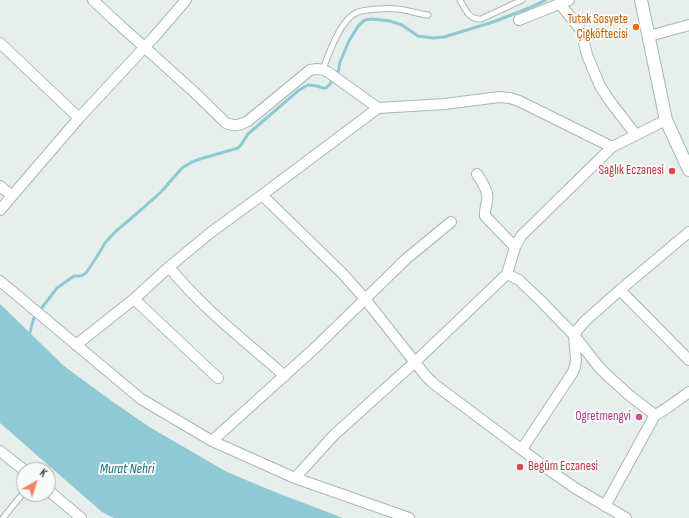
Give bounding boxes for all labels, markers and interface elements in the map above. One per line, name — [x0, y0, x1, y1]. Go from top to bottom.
place label: Tutak Sosyete Çiğköftecisi — [568, 12, 628, 43]
marker: Tutak Sosyete Çiğköftecisi — [631, 22, 641, 32]
place label: Sağlık Eczanesi — [598, 163, 664, 179]
marker: Sağlık Eczanesi — [667, 166, 677, 176]
place label: Ogretmengvi — [575, 409, 631, 425]
marker: Ogretmengvi — [634, 412, 644, 422]
place label: Begüm Eczanesi — [528, 459, 598, 475]
water label: Murat Nehri — [100, 461, 154, 477]
north arrow — [16, 462, 56, 502]
marker: Begüm Eczanesi — [515, 462, 525, 472]
text: K — [37, 466, 49, 480]

